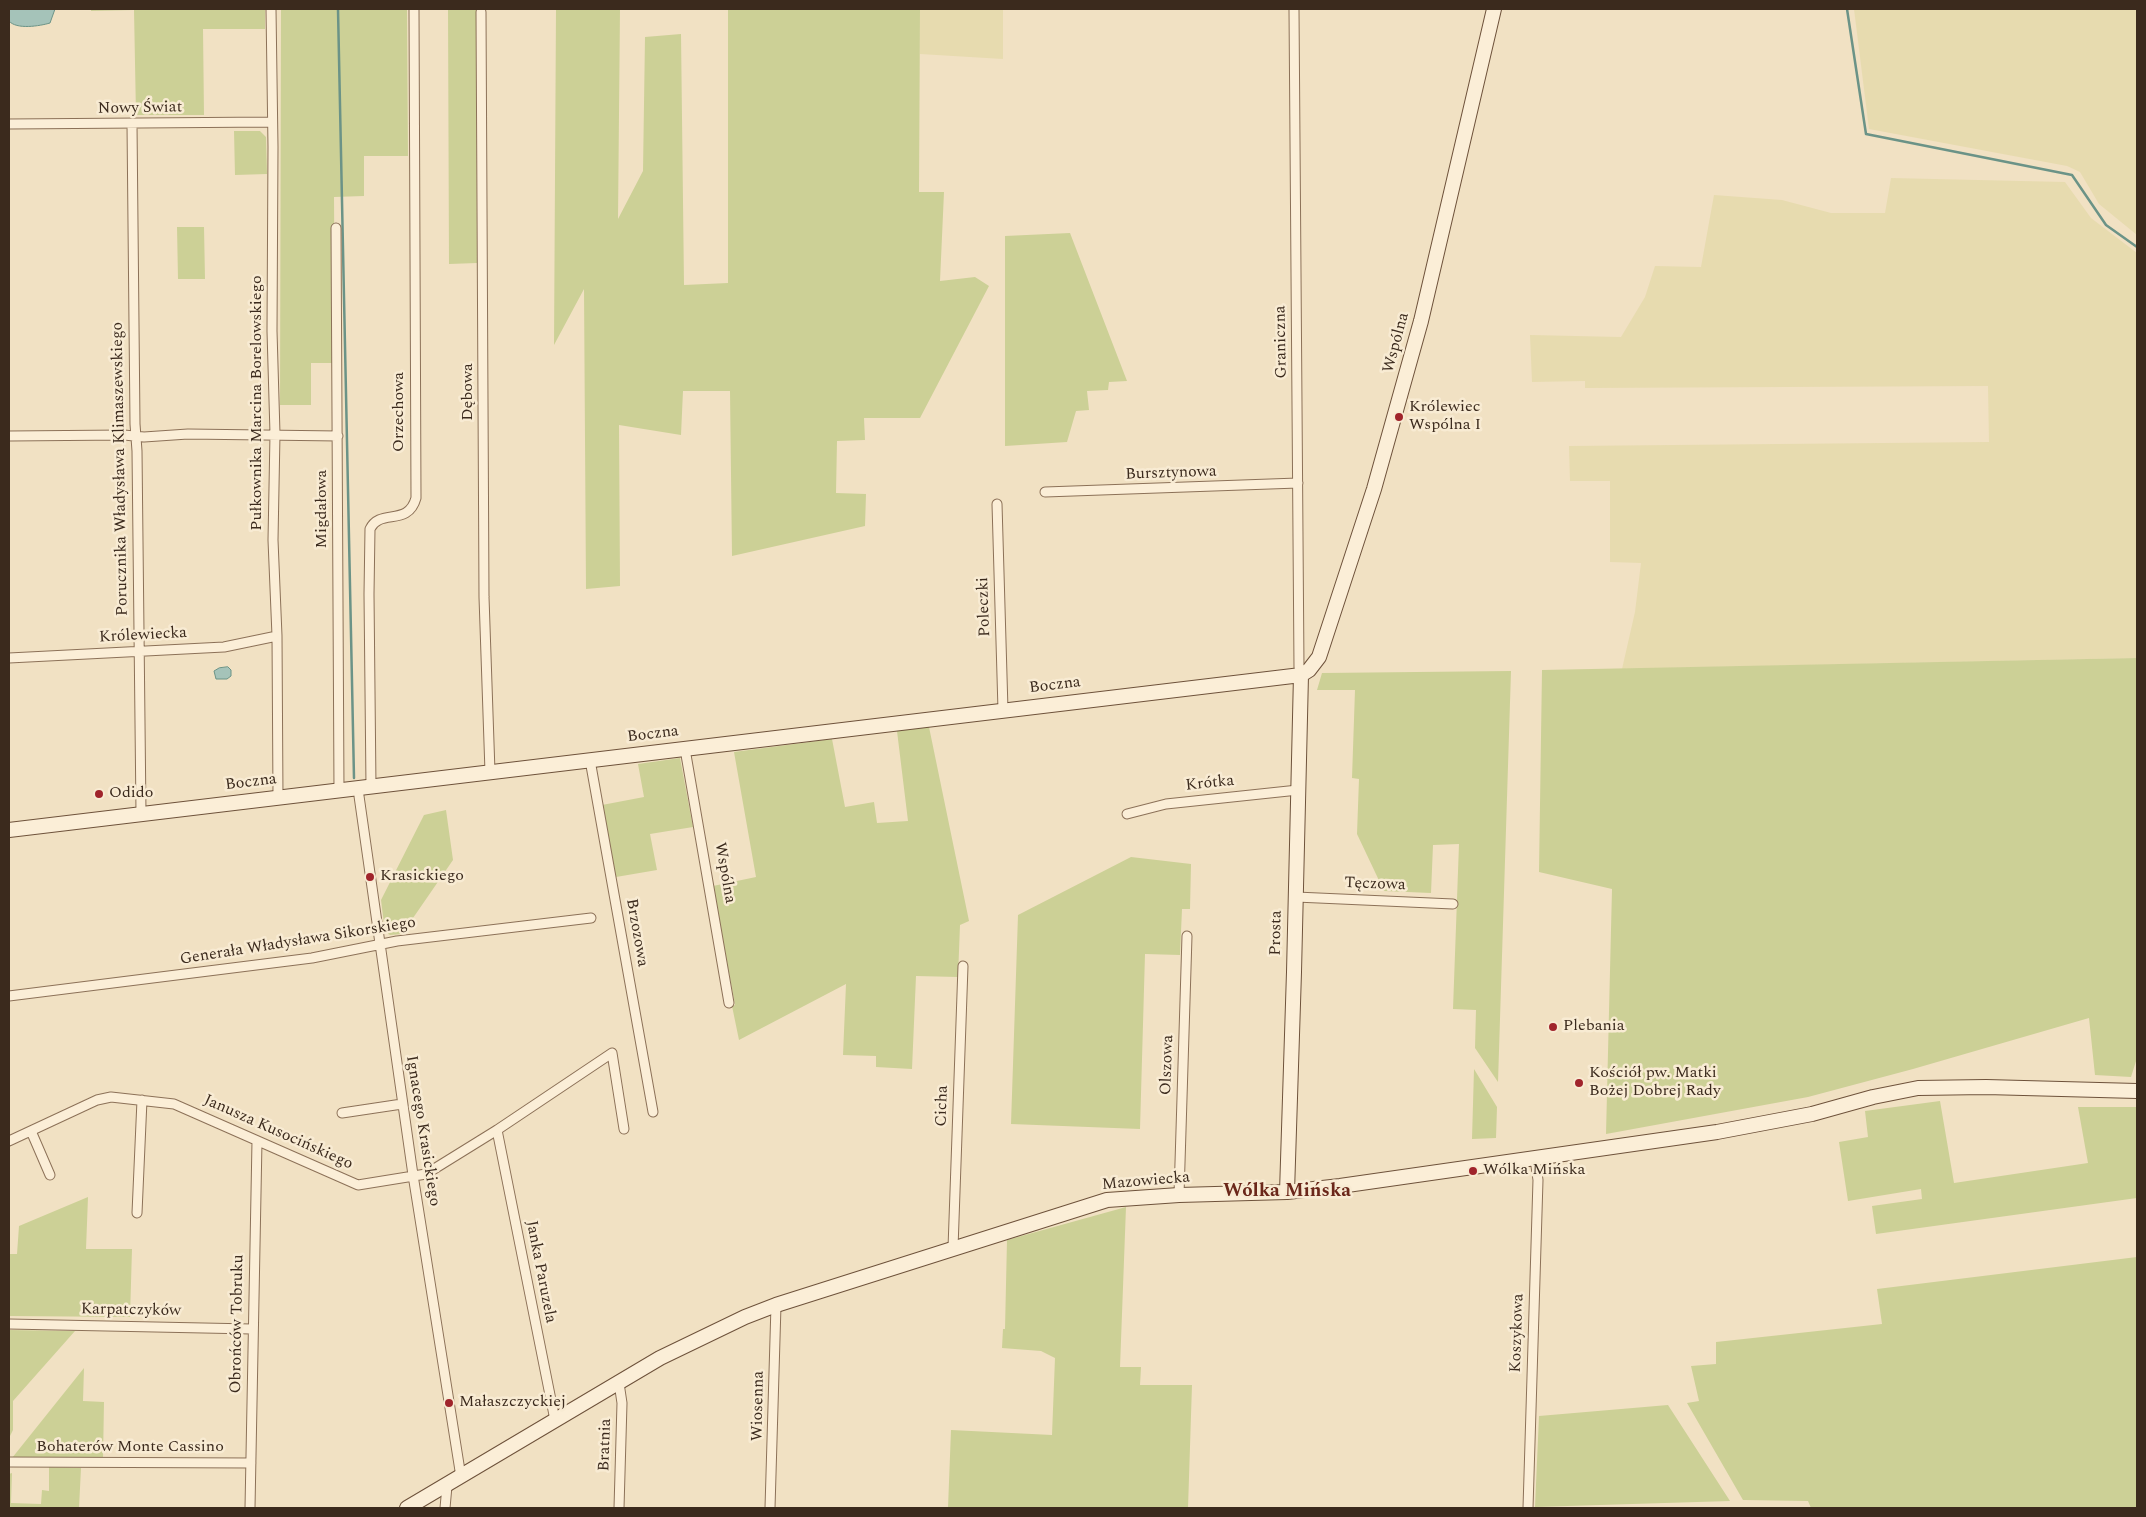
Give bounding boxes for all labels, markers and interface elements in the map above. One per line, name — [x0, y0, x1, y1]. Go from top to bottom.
street label: Nowy Świat — [98, 99, 182, 119]
street label: Pułkownika Marcina Borelowskiego — [248, 275, 268, 531]
street label: Graniczna — [1272, 305, 1292, 379]
street label: Wspólna — [1380, 311, 1414, 375]
street label: Porucznika Władysława Klimaszewskiego — [109, 322, 133, 616]
street label: Dębowa — [459, 363, 479, 421]
street label: Orzechowa — [390, 372, 410, 452]
place label: Królewiec Wspólna I — [1409, 398, 1481, 436]
marker: Królewiec Wspólna I — [1393, 411, 1405, 423]
street label: Bursztynowa — [1125, 463, 1217, 485]
street label: Migdałowa — [313, 470, 333, 548]
street label: Poleczki — [974, 577, 996, 637]
street label: Królewiecka — [99, 624, 187, 648]
street label: Boczna — [1028, 673, 1082, 699]
street label: Boczna — [626, 722, 680, 748]
street label: Boczna — [224, 770, 278, 796]
street label: Krótka — [1185, 772, 1235, 796]
place label: Odido — [109, 784, 153, 804]
marker: Odido — [93, 788, 105, 800]
street label: Wspólna — [709, 841, 739, 905]
place label: Krasickiego — [380, 867, 464, 887]
marker: Krasickiego — [364, 871, 376, 883]
street label: Tęczowa — [1344, 874, 1406, 896]
street label: Brzozowa — [621, 897, 651, 969]
street label: Prosta — [1267, 910, 1287, 956]
street label: Generała Władysława Sikorskiego — [179, 914, 417, 970]
place label: Plebania — [1563, 1017, 1625, 1037]
marker: Plebania — [1547, 1021, 1559, 1033]
street label: Olszowa — [1157, 1034, 1179, 1096]
street label: Ignacego Krasickiego — [401, 1054, 443, 1208]
place label: Kościół pw. Matki Bożej Dobrej Rady — [1589, 1064, 1721, 1102]
marker: Kościół pw. Matki Bożej Dobrej Rady — [1573, 1077, 1585, 1089]
street label: Cicha — [933, 1085, 953, 1127]
street label: Janusza Kusocińskiego — [200, 1091, 356, 1175]
place label: Wólka Mińska — [1483, 1161, 1585, 1181]
marker: Wólka Mińska — [1467, 1165, 1479, 1177]
street label: Mazowiecka — [1101, 1169, 1191, 1195]
district label: Wólka Mińska — [1223, 1181, 1351, 1203]
street label: Janka Paruzela — [521, 1219, 559, 1325]
street label: Obrońców Tobruku — [227, 1254, 249, 1394]
street label: Koszykowa — [1507, 1293, 1529, 1373]
street label: Karpatczyków — [81, 1301, 181, 1321]
street label: Wiosenna — [749, 1371, 769, 1441]
place label: Małaszczyckiej — [459, 1393, 566, 1413]
marker: Małaszczyckiej — [443, 1397, 455, 1409]
street label: Bratnia — [595, 1418, 617, 1472]
street label: Bohaterów Monte Cassino — [36, 1438, 224, 1458]

